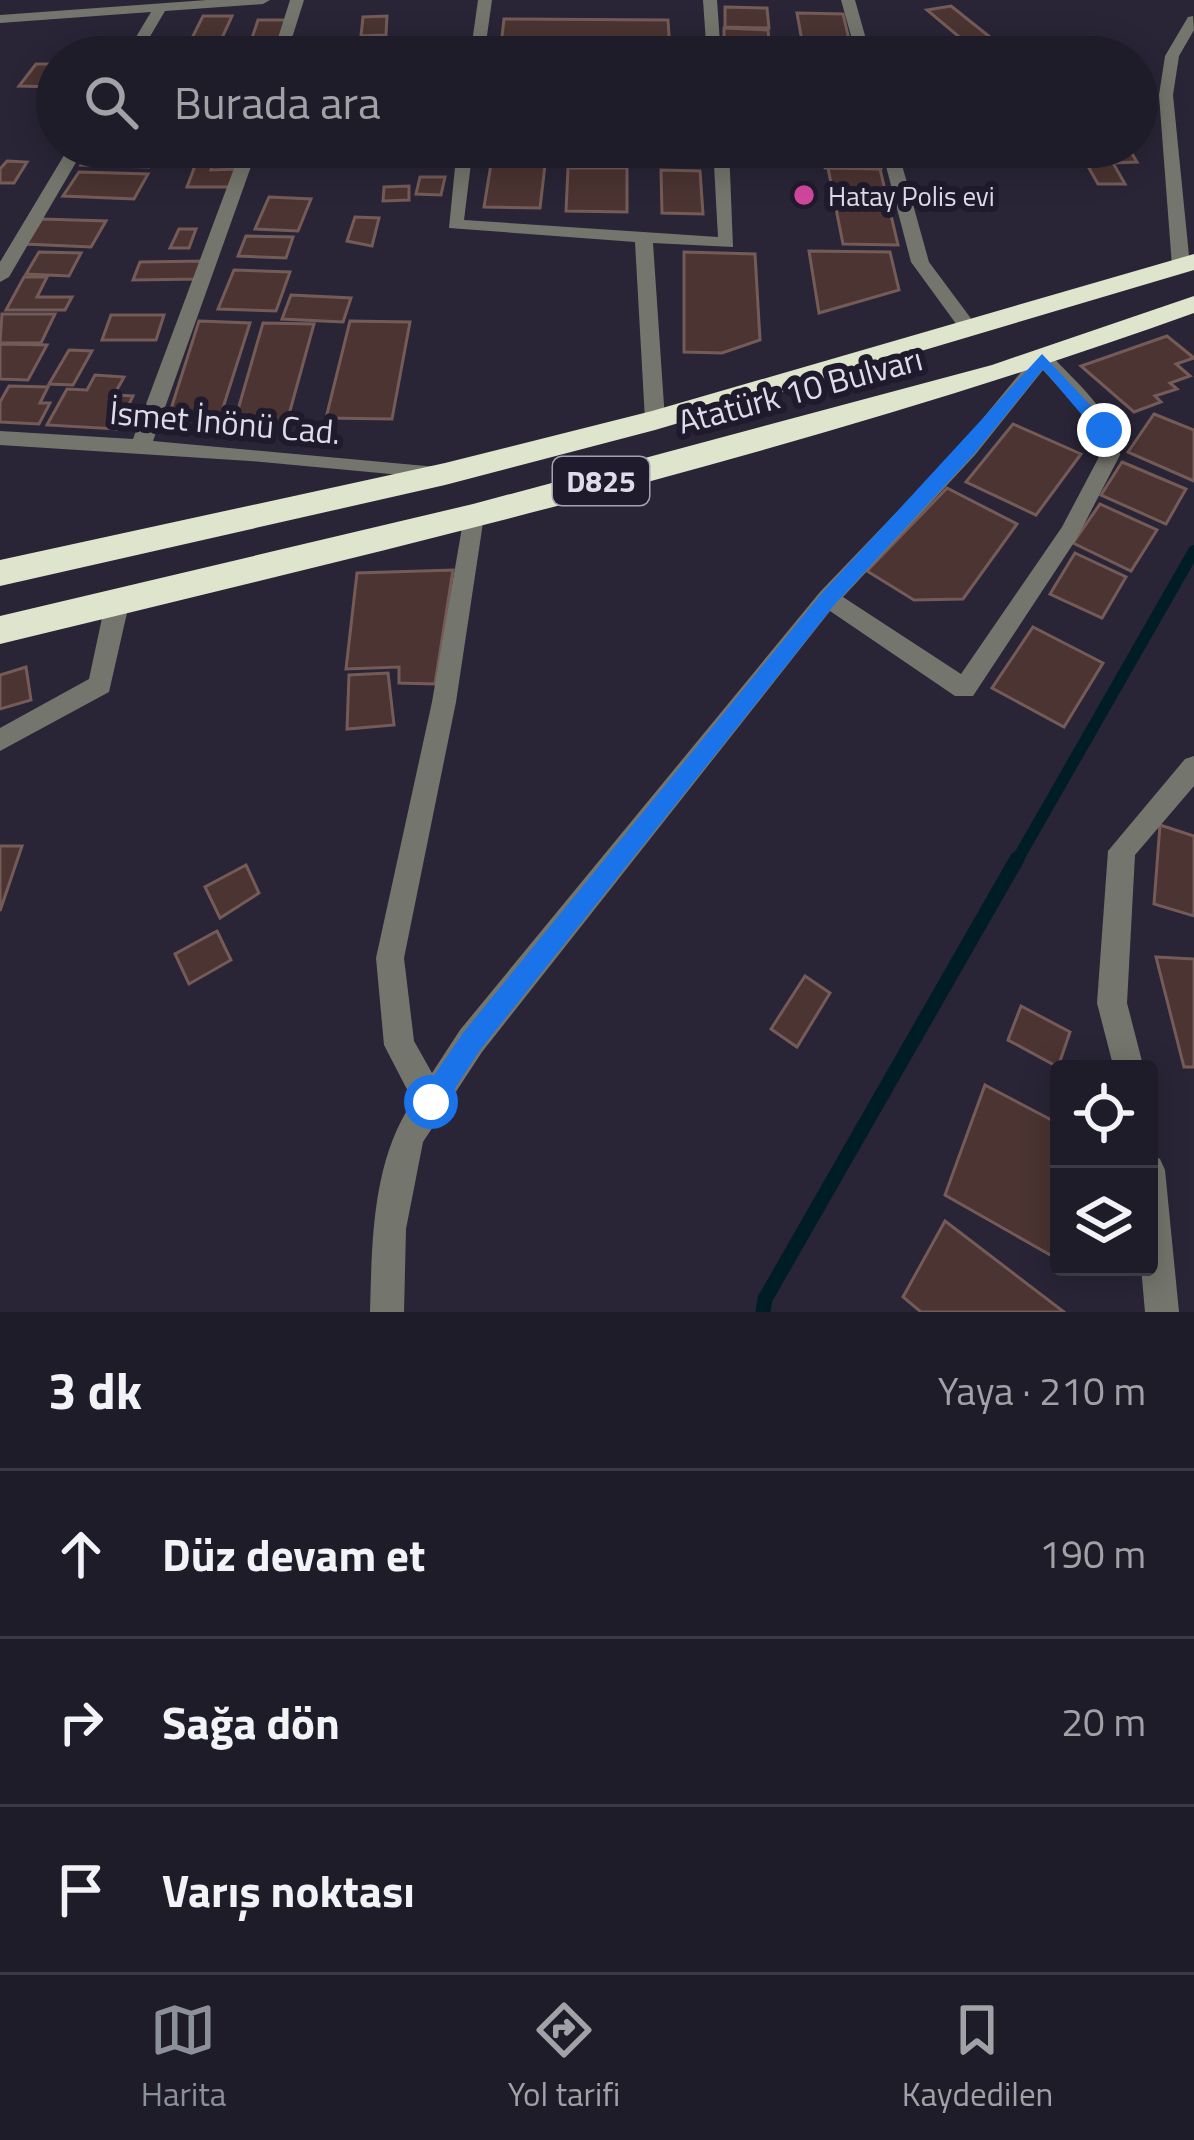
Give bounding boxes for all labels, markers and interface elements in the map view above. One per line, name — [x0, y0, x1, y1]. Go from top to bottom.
search box — [36, 36, 1158, 168]
text: Burada ara — [174, 68, 381, 136]
icon: search — [78, 69, 144, 135]
place label: Hatay Polis evi — [828, 175, 995, 216]
marker: Hatay Polis evi — [791, 182, 817, 208]
street label: Atatürk 10 Bulvarı — [672, 333, 928, 447]
street label: İsmet İnönü Cad. — [108, 387, 342, 457]
route end — [1077, 403, 1131, 457]
road number: D825 — [553, 457, 649, 505]
map controls — [1050, 1060, 1158, 1276]
button: locate — [1050, 1060, 1158, 1168]
route start — [404, 1075, 458, 1129]
button: layers — [1050, 1168, 1158, 1276]
text: 3 dk — [48, 1351, 142, 1429]
text: Yaya · 210 m — [938, 1361, 1146, 1420]
text: Düz devam et — [162, 1520, 425, 1588]
icon: ahead — [48, 1521, 114, 1587]
text: 190 m — [1039, 1524, 1146, 1583]
text: Sağa dön — [162, 1688, 340, 1756]
icon: right — [48, 1689, 114, 1755]
text: 20 m — [1061, 1692, 1146, 1751]
text: Varış noktası — [162, 1856, 415, 1924]
icon: arrive — [48, 1857, 114, 1923]
tab: Harita — [141, 1997, 226, 2119]
tab: Yol tarifi — [508, 1997, 620, 2119]
tab: Kaydedilen — [902, 1997, 1053, 2119]

